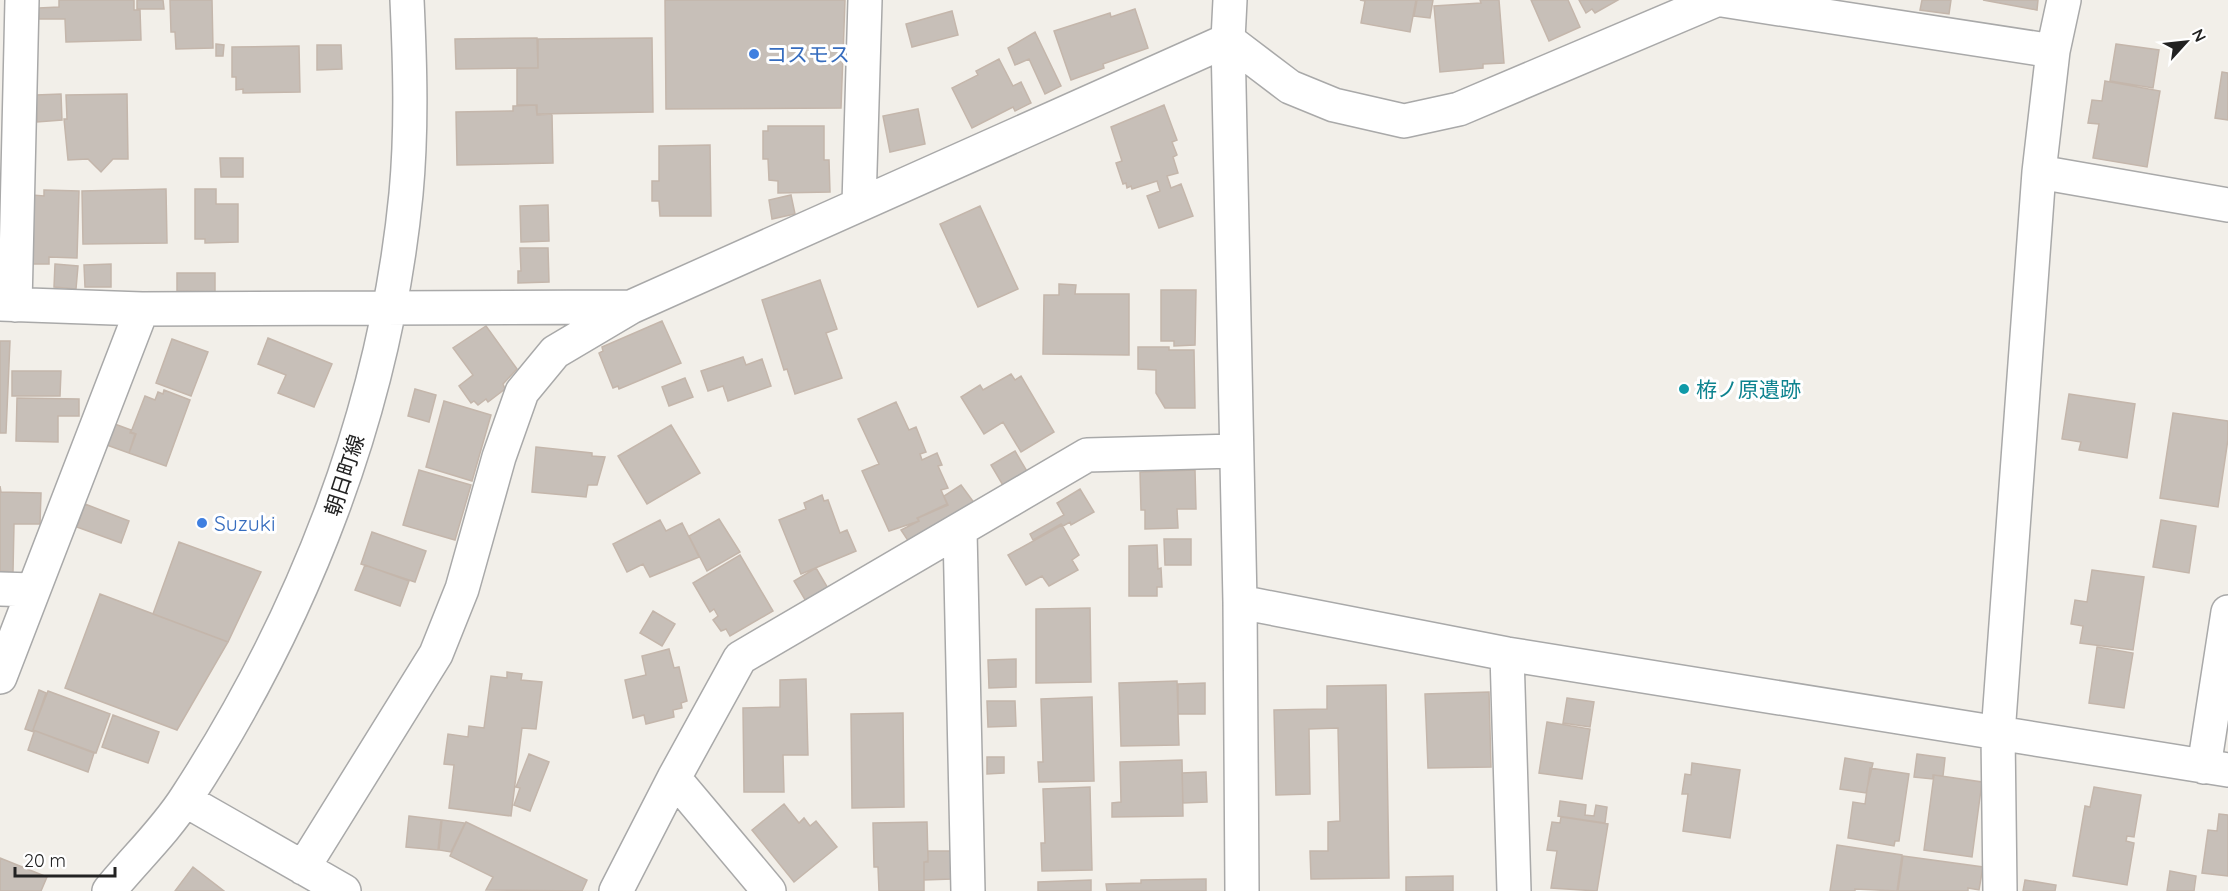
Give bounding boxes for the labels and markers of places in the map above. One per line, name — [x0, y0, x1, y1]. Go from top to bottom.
place label: コスモス — [766, 41, 850, 67]
marker: コスモス — [747, 47, 761, 61]
place label: 栫ノ原遺跡 — [1696, 376, 1801, 402]
marker: 栫ノ原遺跡 — [1677, 382, 1691, 396]
place label: Suzuki — [214, 510, 276, 536]
marker: Suzuki — [195, 516, 209, 530]

